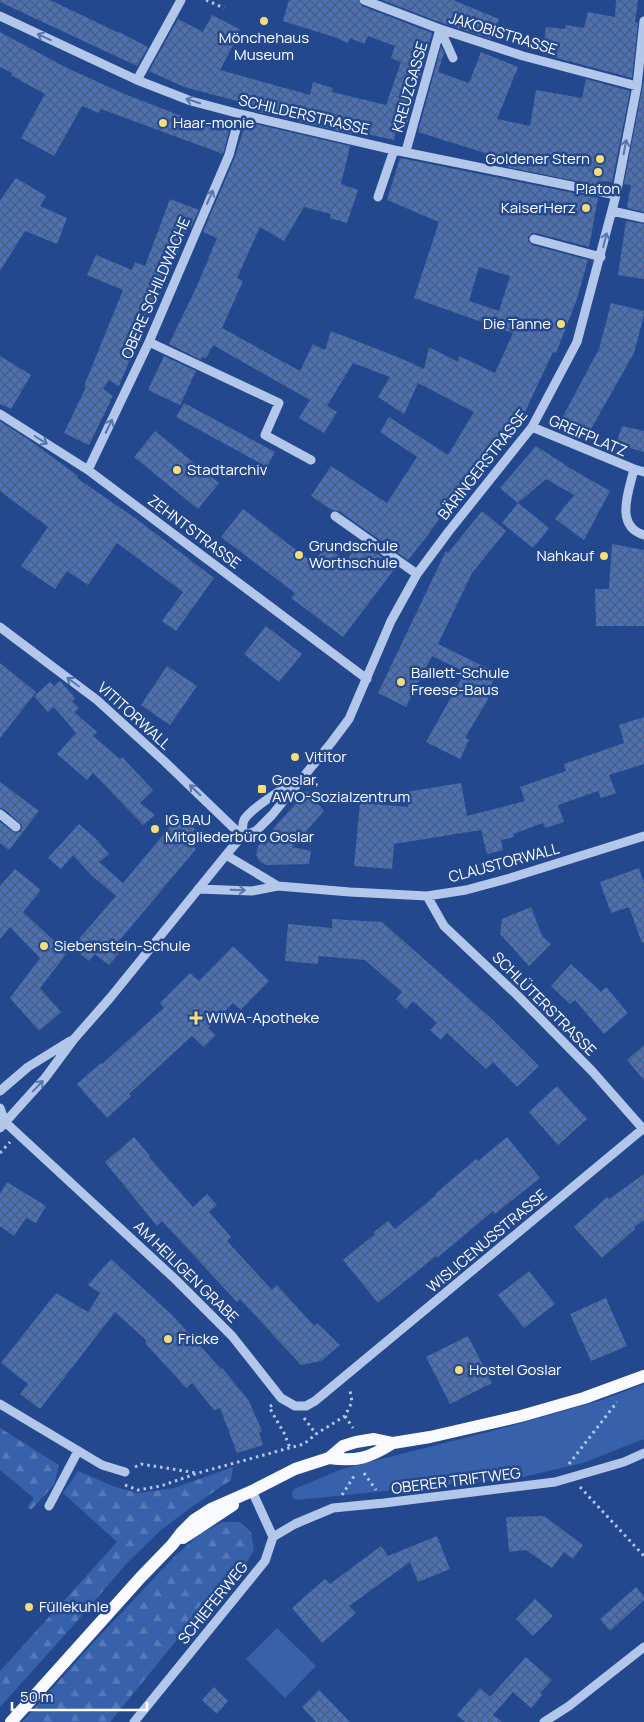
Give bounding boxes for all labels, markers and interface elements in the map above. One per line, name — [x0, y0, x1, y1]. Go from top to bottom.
street label: JAKOBISTRASSE — [446, 7, 560, 60]
marker: Mönchehaus Museum — [258, 15, 270, 27]
place label: Mönchehaus Museum — [219, 27, 309, 65]
one-way arrow — [37, 31, 52, 41]
street label: KREUZGASSE — [387, 39, 432, 135]
street label: SCHILDERSTRASSE — [237, 89, 372, 140]
one-way arrow — [186, 96, 202, 106]
place label: Haar-monie — [173, 112, 255, 133]
marker: Haar-monie — [157, 117, 169, 129]
one-way arrow — [621, 139, 631, 155]
place label: Goldener Stern — [486, 148, 590, 169]
marker: Goldener Stern — [594, 153, 606, 165]
marker: Platon — [592, 166, 604, 178]
place label: Platon — [576, 178, 620, 199]
one-way arrow — [206, 190, 216, 205]
place label: KaiserHerz — [501, 197, 576, 218]
marker: KaiserHerz — [580, 202, 592, 214]
street label: OBERE SCHILDWACHE — [116, 214, 195, 362]
one-way arrow — [601, 233, 610, 249]
place label: Die Tanne — [483, 313, 551, 334]
marker: Die Tanne — [555, 318, 567, 330]
street label: BÄRINGERSTRASSE — [433, 405, 532, 524]
street label: GREIFPLATZ — [546, 410, 631, 461]
one-way arrow — [104, 419, 114, 434]
one-way arrow — [34, 435, 48, 445]
place label: Stadtarchiv — [187, 459, 268, 480]
marker: Stadtarchiv — [171, 464, 183, 476]
street label: ZEHNTSTRASSE — [144, 490, 245, 573]
place label: Grundschule Worthschule — [309, 535, 398, 573]
place label: Nahkauf — [536, 545, 595, 566]
marker: Grundschule Worthschule — [293, 549, 305, 561]
marker: Nahkauf — [598, 550, 610, 562]
place label: Ballett-Schule Freese-Baus — [411, 662, 510, 700]
marker: Ballett-Schule Freese-Baus — [395, 676, 407, 688]
one-way arrow — [67, 677, 80, 688]
street label: VITITORWALL — [93, 677, 176, 754]
place label: Vititor — [305, 746, 347, 767]
marker: Vititor — [289, 751, 301, 763]
place label: Goslar, AWO-Sozialzentrum — [272, 769, 410, 807]
marker: Goslar, AWO-Sozialzentrum — [256, 783, 268, 795]
one-way arrow — [188, 784, 201, 796]
place label: IG BAU Mitgliederbüro Goslar — [165, 809, 315, 847]
marker: IG BAU Mitgliederbüro Goslar — [149, 823, 161, 835]
street label: CLAUSTORWALL — [446, 838, 562, 887]
one-way arrow — [230, 886, 246, 895]
place label: Siebenstein-Schule — [54, 935, 191, 956]
marker: Siebenstein-Schule — [38, 940, 50, 952]
street label: SCHLÜTERSTRASSE — [488, 947, 601, 1060]
place label: WIWA-Apotheke — [206, 1007, 320, 1028]
marker: WIWA-Apotheke — [190, 1012, 202, 1024]
one-way arrow — [32, 1079, 44, 1092]
street label: WISLICENUSSTRASSE — [422, 1184, 551, 1297]
street label: AM HEILIGEN GRABE — [129, 1216, 243, 1327]
place label: Fricke — [178, 1328, 219, 1349]
marker: Fricke — [162, 1333, 174, 1345]
place label: Hostel Goslar — [469, 1359, 562, 1380]
marker: Hostel Goslar — [453, 1364, 465, 1376]
street label: OBERER TRIFTWEG — [390, 1462, 522, 1499]
street label: SCHIEFERWEG — [173, 1557, 253, 1648]
place label: Füllekuhle — [39, 1596, 109, 1617]
marker: Füllekuhle — [23, 1601, 35, 1613]
scale bar — [12, 1680, 148, 1712]
text: 50 m — [20, 1686, 54, 1707]

